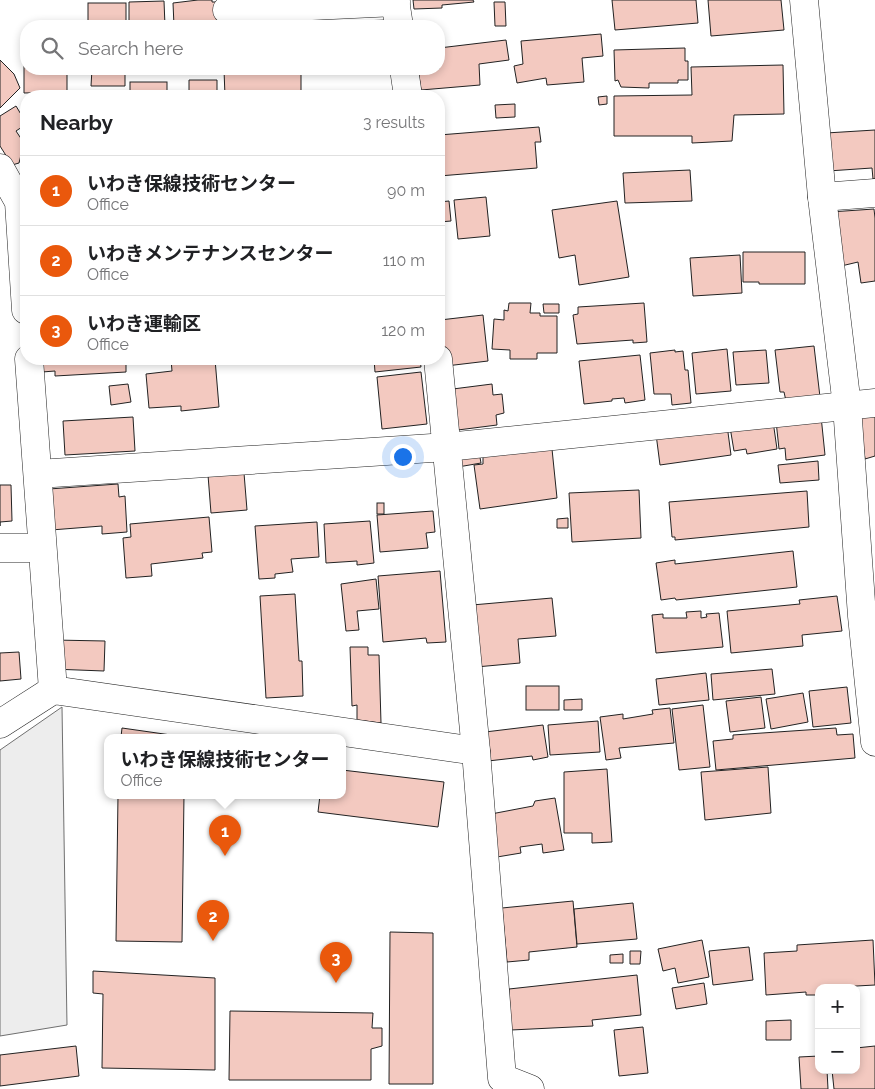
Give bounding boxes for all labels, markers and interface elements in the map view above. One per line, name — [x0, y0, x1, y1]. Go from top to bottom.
search box — [20, 20, 445, 75]
icon: search — [38, 34, 66, 62]
text: Search here — [78, 37, 184, 59]
text: Nearby — [40, 110, 113, 135]
text: 3 results — [363, 113, 425, 132]
text: いわき保線技術センター — [87, 172, 296, 194]
text: 1 — [52, 181, 60, 200]
text: 90 m — [387, 181, 425, 200]
text: Office — [87, 195, 129, 214]
text: いわきメンテナンスセンター — [87, 242, 334, 264]
text: 2 — [51, 251, 61, 270]
text: 110 m — [383, 251, 425, 270]
text: Office — [87, 265, 129, 284]
text: いわき運輸区 — [87, 312, 201, 334]
text: 3 — [52, 321, 60, 340]
text: 120 m — [381, 321, 425, 340]
text: Office — [87, 335, 129, 354]
your location — [390, 444, 416, 470]
popup — [104, 734, 346, 799]
text: いわき保線技術センター — [120, 748, 330, 770]
text: Office — [120, 771, 162, 790]
pin: 1 — [209, 815, 241, 856]
pin: 2 — [197, 900, 229, 941]
pin: 3 — [320, 942, 352, 983]
map controls — [815, 984, 860, 1074]
button: + — [815, 984, 860, 1029]
button: − — [815, 1029, 860, 1074]

